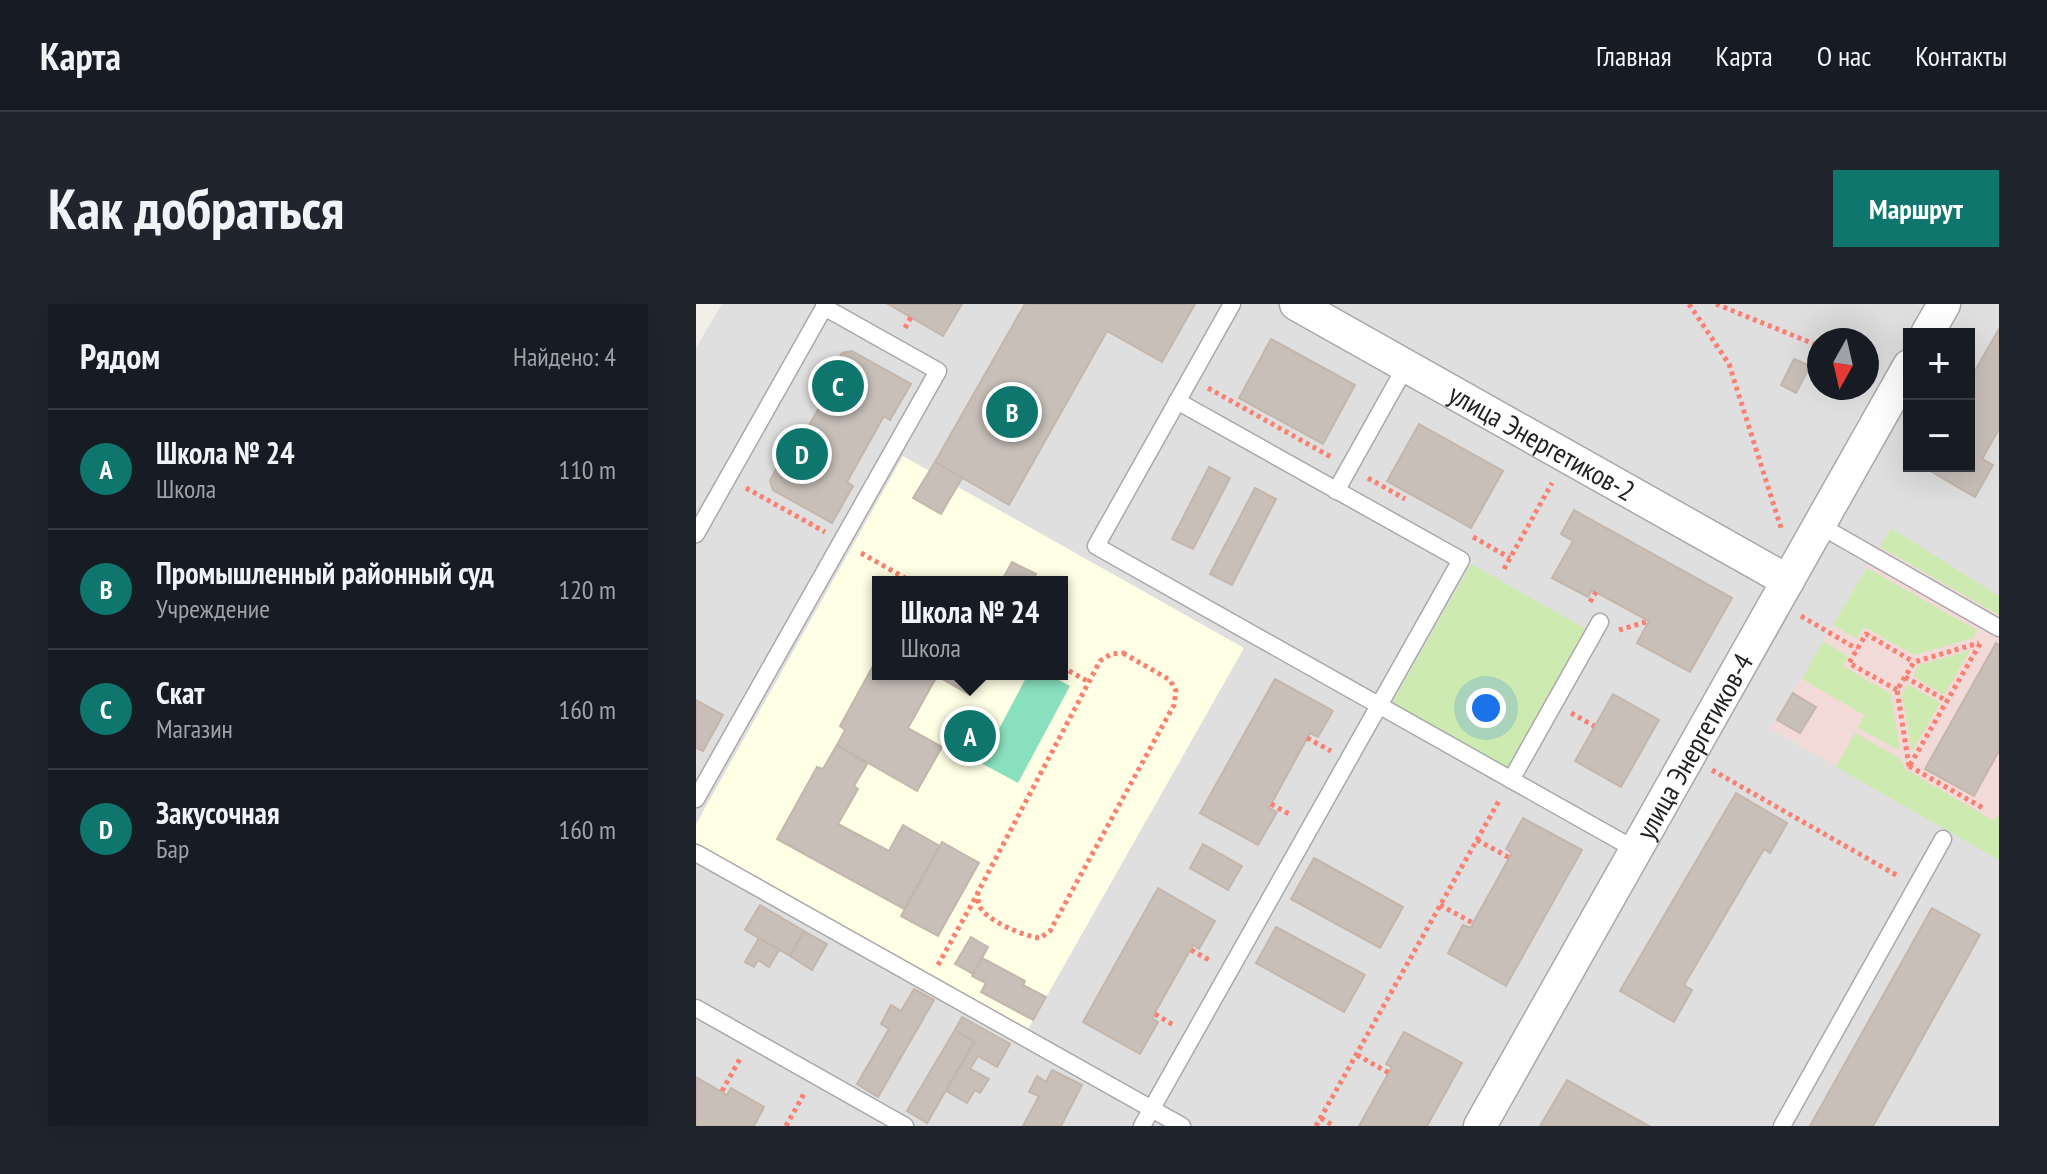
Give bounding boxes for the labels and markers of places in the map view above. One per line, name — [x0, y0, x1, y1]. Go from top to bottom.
pin: C — [812, 356, 864, 416]
pin: B — [986, 382, 1038, 442]
pin: D — [776, 424, 828, 484]
pin: A — [944, 706, 996, 766]

